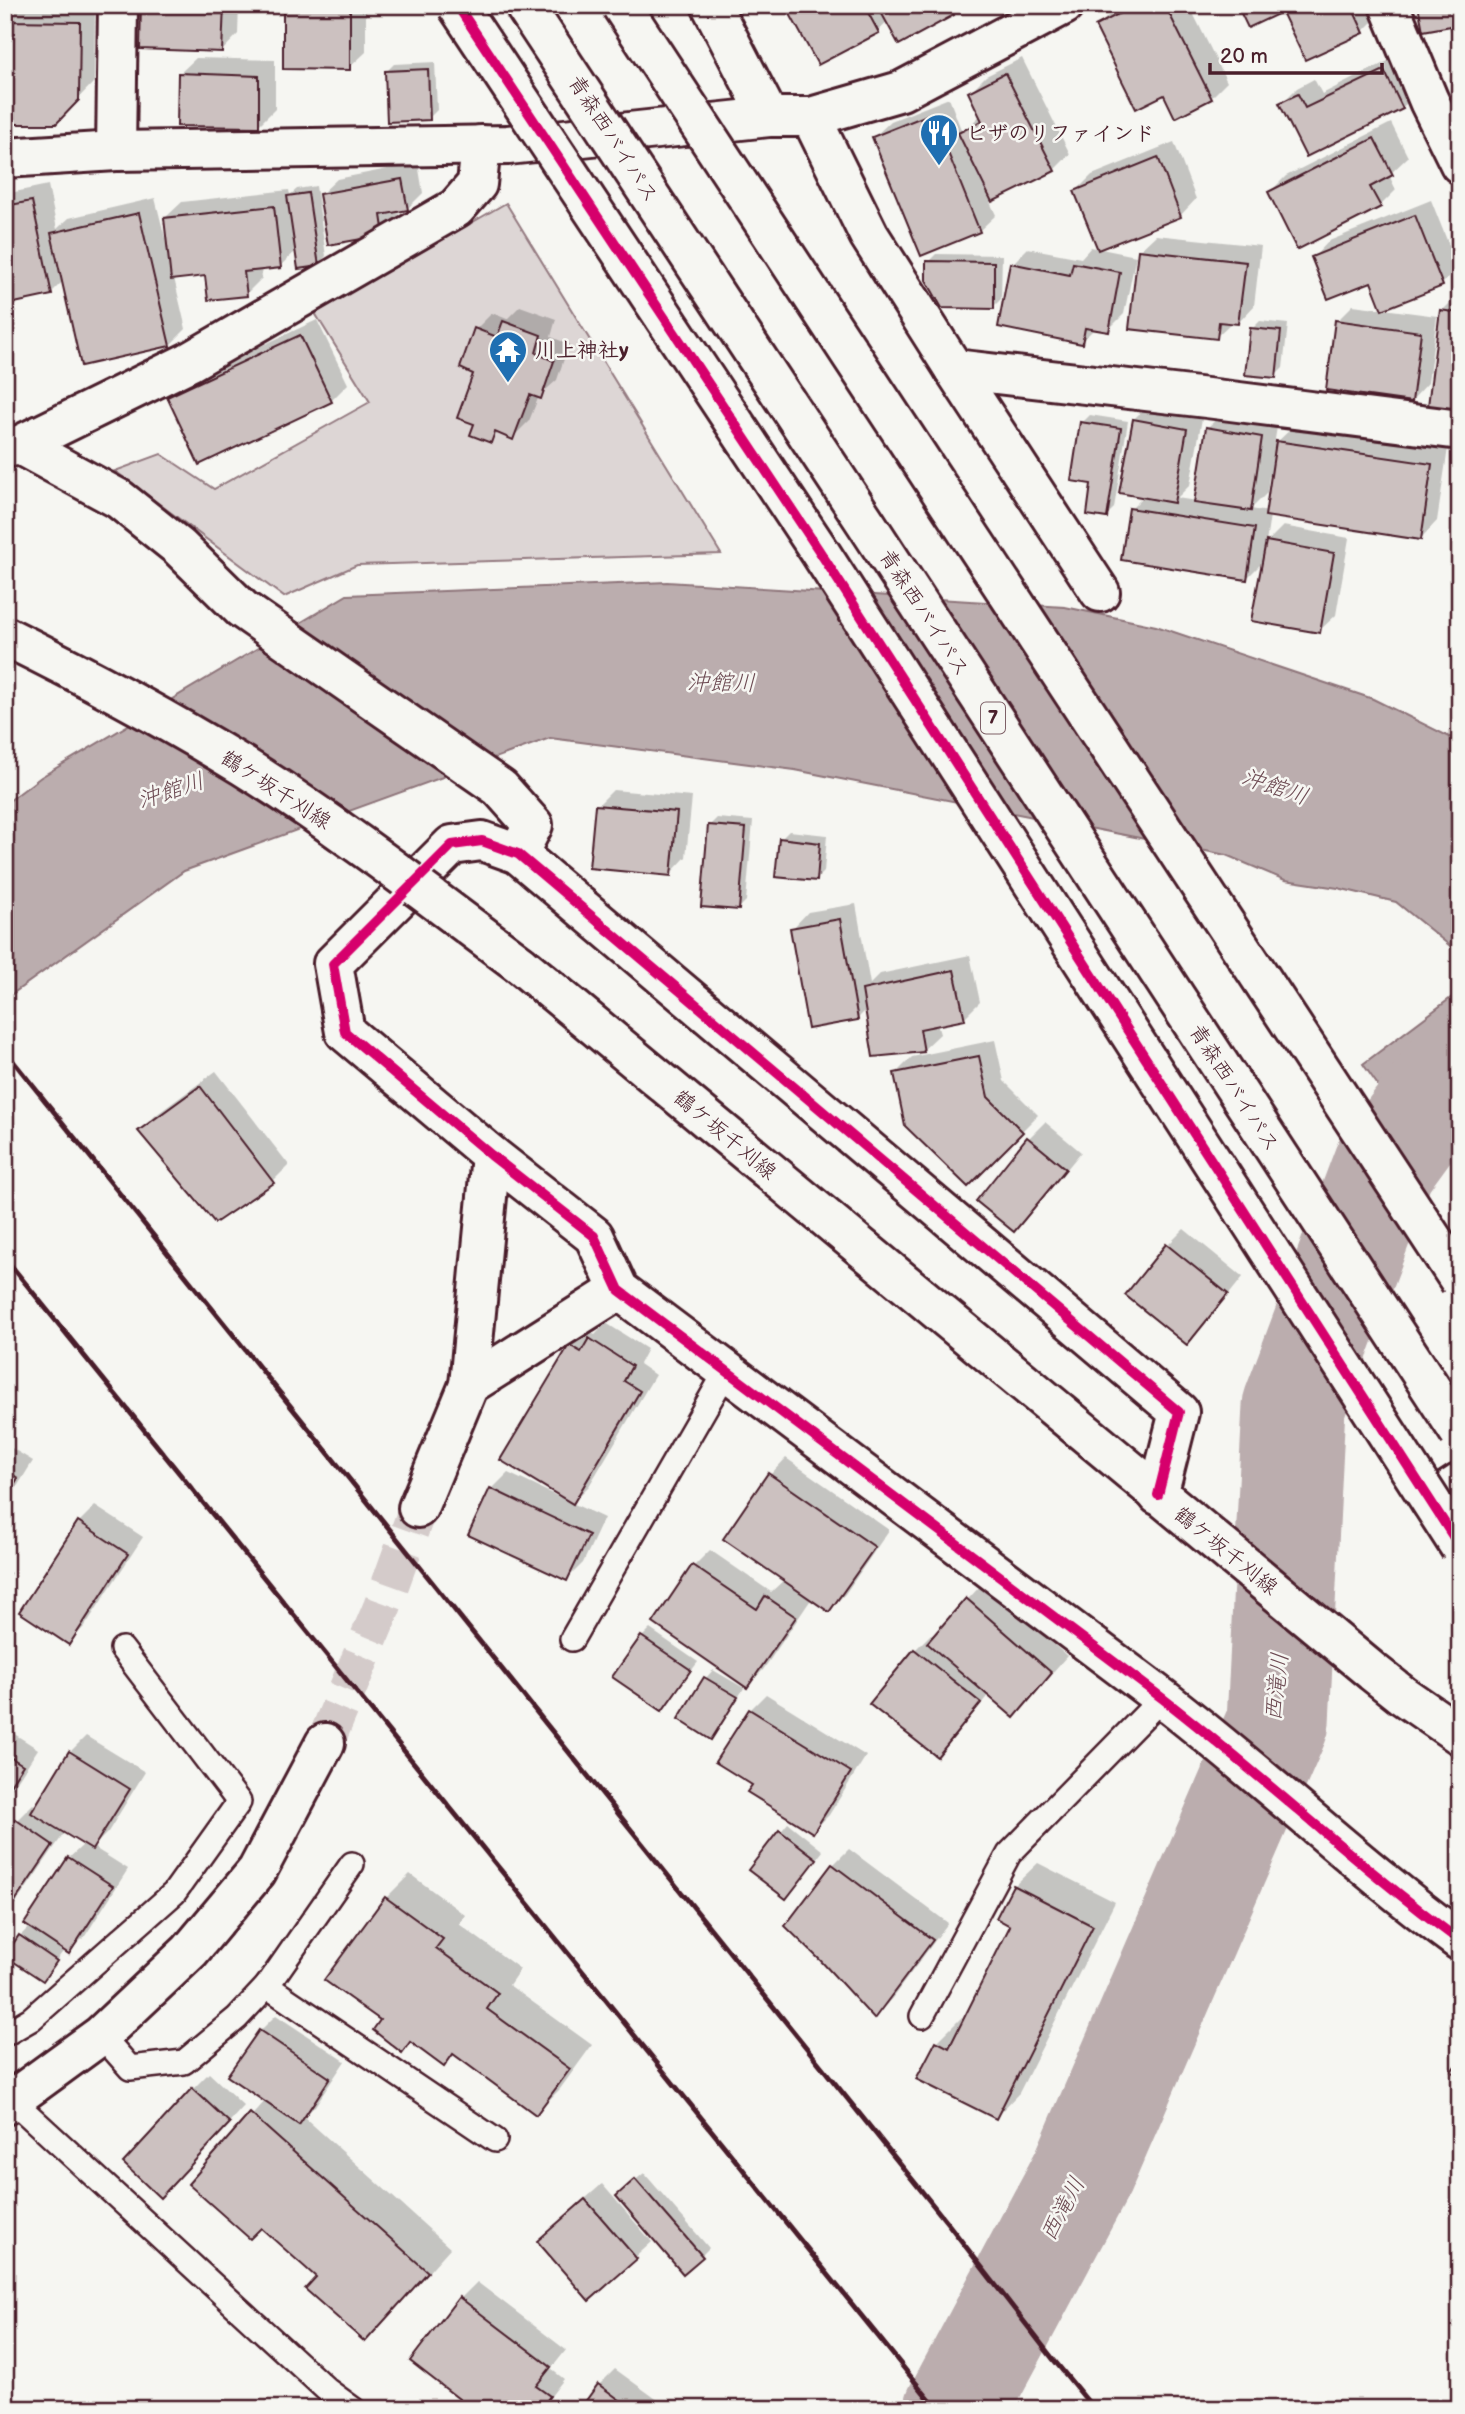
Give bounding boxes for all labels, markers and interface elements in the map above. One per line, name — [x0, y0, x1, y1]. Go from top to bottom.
scale bar — [1210, 32, 1381, 76]
text: 20 m — [1220, 44, 1268, 69]
street label: 青森西バイパス — [563, 71, 663, 207]
restaurant icon: ピザのリファインド — [918, 112, 960, 167]
place label: ピザのリファインド — [966, 121, 1155, 146]
temple icon: 川上神社y — [487, 329, 529, 384]
place label: 川上神社y — [535, 338, 629, 363]
street label: 青森西バイパス — [874, 545, 974, 681]
water label: 沖館川 — [686, 668, 756, 698]
road number: 7 — [981, 702, 1005, 734]
street label: 鶴ケ坂千刈線 — [216, 745, 336, 835]
water label: 沖館川 — [1238, 763, 1312, 811]
water label: 沖館川 — [134, 767, 208, 815]
street label: 青森西バイパス — [1184, 1020, 1284, 1156]
street label: 鶴ケ坂千刈線 — [669, 1085, 781, 1185]
street label: 鶴ケ坂千刈線 — [1169, 1502, 1283, 1600]
water label: 西滝川 — [1259, 1651, 1295, 1723]
water label: 西滝川 — [1034, 2172, 1092, 2246]

